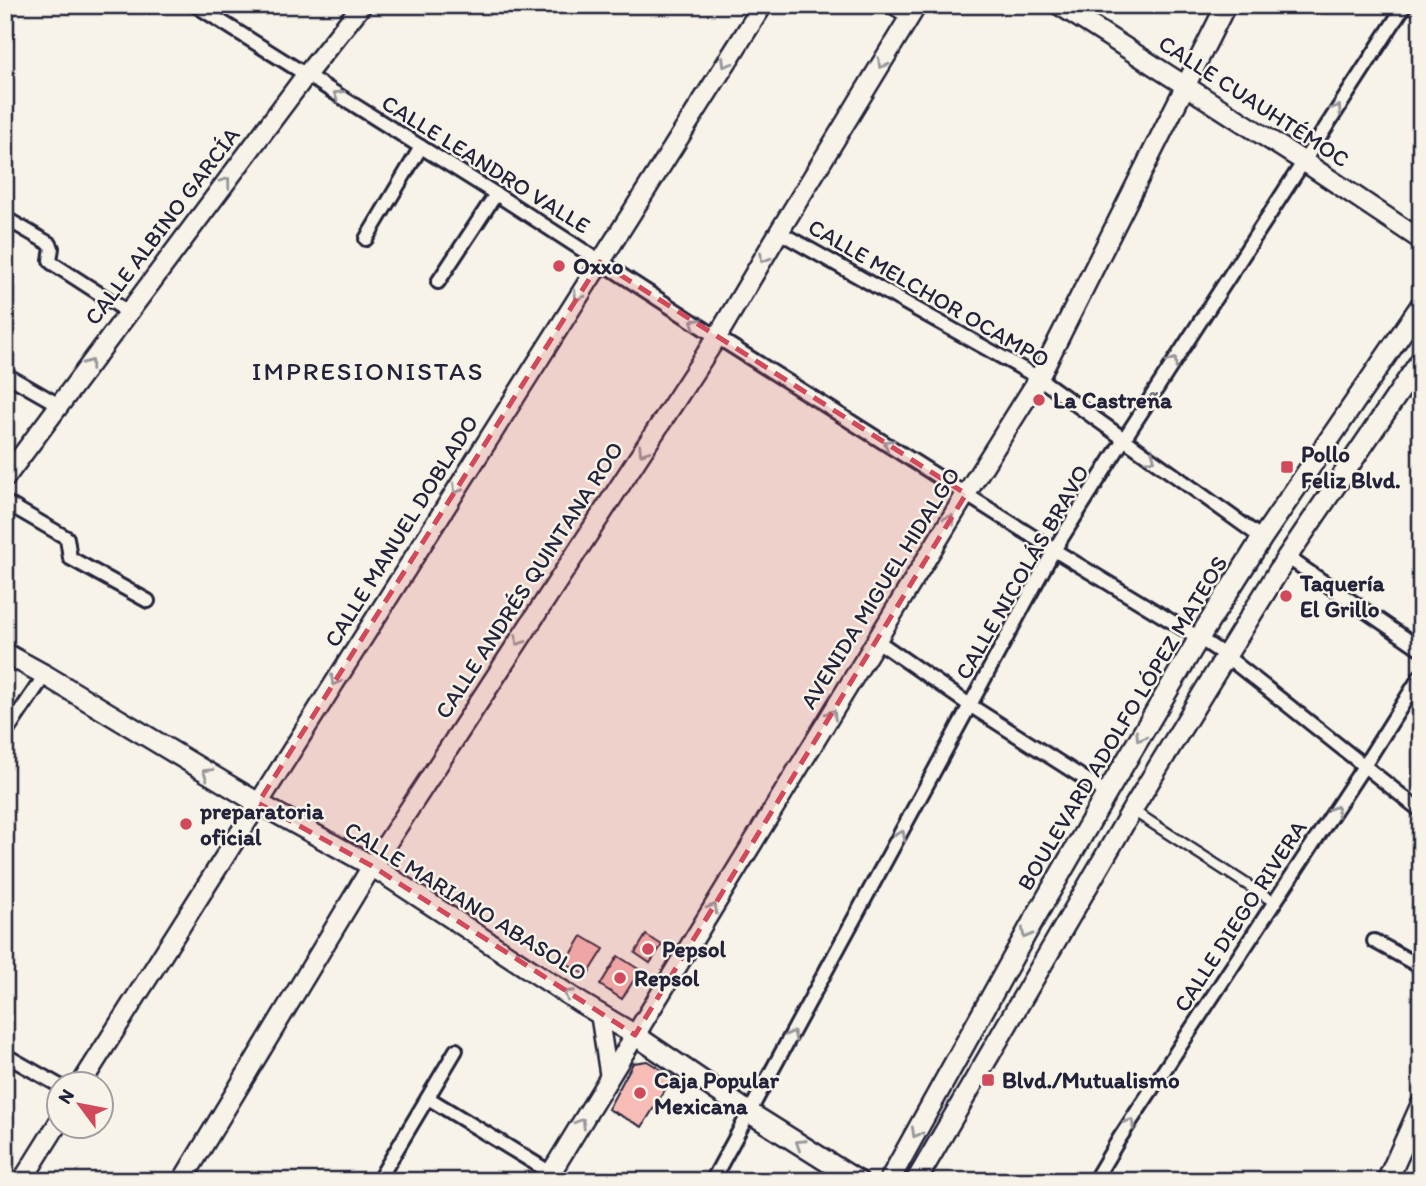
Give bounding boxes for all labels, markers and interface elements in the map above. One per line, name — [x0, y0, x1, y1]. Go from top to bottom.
street label: CALLE CUAUHTÉMOC — [1153, 29, 1355, 173]
one-way arrow — [722, 55, 735, 68]
one-way arrow — [877, 56, 890, 69]
street label: CALLE LEANDRO VALLE — [377, 88, 595, 240]
one-way arrow — [333, 91, 346, 104]
one-way arrow — [1328, 104, 1341, 117]
street label: CALLE ALBINO GARCÍA — [78, 121, 246, 330]
one-way arrow — [218, 177, 230, 190]
street label: CALLE MELCHOR OCAMPO — [803, 212, 1055, 374]
one-way arrow — [759, 251, 772, 263]
place label: Oxxo — [573, 252, 624, 280]
marker: Oxxo — [551, 258, 567, 274]
one-way arrow — [573, 289, 586, 302]
one-way arrow — [690, 318, 703, 331]
district label: IMPRESIONISTAS — [252, 355, 484, 387]
one-way arrow — [1165, 357, 1178, 370]
one-way arrow — [81, 359, 94, 372]
place label: La Castreña — [1053, 386, 1173, 414]
marker: La Castreña — [1031, 392, 1047, 408]
street label: CALLE MANUEL DOBLADO — [318, 410, 484, 652]
street label: CALLE ANDRÉS QUINTANA ROO — [429, 436, 629, 724]
one-way arrow — [882, 440, 895, 453]
place label: Pollo Feliz Blvd. — [1301, 440, 1401, 494]
one-way arrow — [638, 443, 651, 456]
one-way arrow — [1143, 450, 1156, 462]
marker: Pollo Feliz Blvd. — [1279, 459, 1295, 475]
street label: CALLE NICOLÁS BRAVO — [949, 460, 1095, 684]
street label: AVENIDA MIGUEL HIDALGO — [794, 462, 966, 714]
one-way arrow — [452, 481, 465, 494]
one-way arrow — [942, 514, 955, 527]
street label: BOULEVARD ADOLFO LÓPEZ MATEOS — [1011, 551, 1233, 895]
place label: Taquería El Grillo — [1299, 569, 1386, 623]
marker: Taquería El Grillo — [1278, 588, 1294, 604]
one-way arrow — [514, 633, 527, 646]
one-way arrow — [331, 673, 344, 686]
one-way arrow — [823, 708, 836, 721]
one-way arrow — [1136, 729, 1149, 742]
one-way arrow — [202, 768, 215, 781]
place label: preparatoria oficial — [199, 797, 325, 851]
one-way arrow — [1327, 804, 1340, 817]
street label: CALLE MARIANO ABASOLO — [340, 815, 592, 987]
street label: CALLE DIEGO RIVERA — [1168, 815, 1313, 1017]
marker: preparatoria oficial — [178, 816, 194, 832]
one-way arrow — [892, 830, 906, 842]
one-way arrow — [705, 902, 718, 915]
one-way arrow — [1021, 926, 1034, 939]
place label: Pepsol — [662, 935, 727, 963]
marker: Pepsol — [640, 941, 656, 957]
place label: Repsol — [634, 964, 700, 992]
marker: Repsol — [612, 970, 628, 986]
one-way arrow — [563, 990, 576, 1002]
one-way arrow — [784, 1030, 797, 1042]
place label: Caja Popular Mexicana — [654, 1066, 780, 1120]
place label: Blvd./Mutualismo — [1002, 1066, 1180, 1094]
north arrow — [46, 1070, 116, 1140]
marker: Blvd./Mutualismo — [980, 1072, 996, 1088]
text: N — [53, 1085, 79, 1108]
marker: Caja Popular Mexicana — [632, 1085, 648, 1101]
one-way arrow — [573, 1117, 586, 1130]
one-way arrow — [1121, 1117, 1134, 1130]
one-way arrow — [911, 1125, 924, 1138]
one-way arrow — [795, 1139, 808, 1152]

